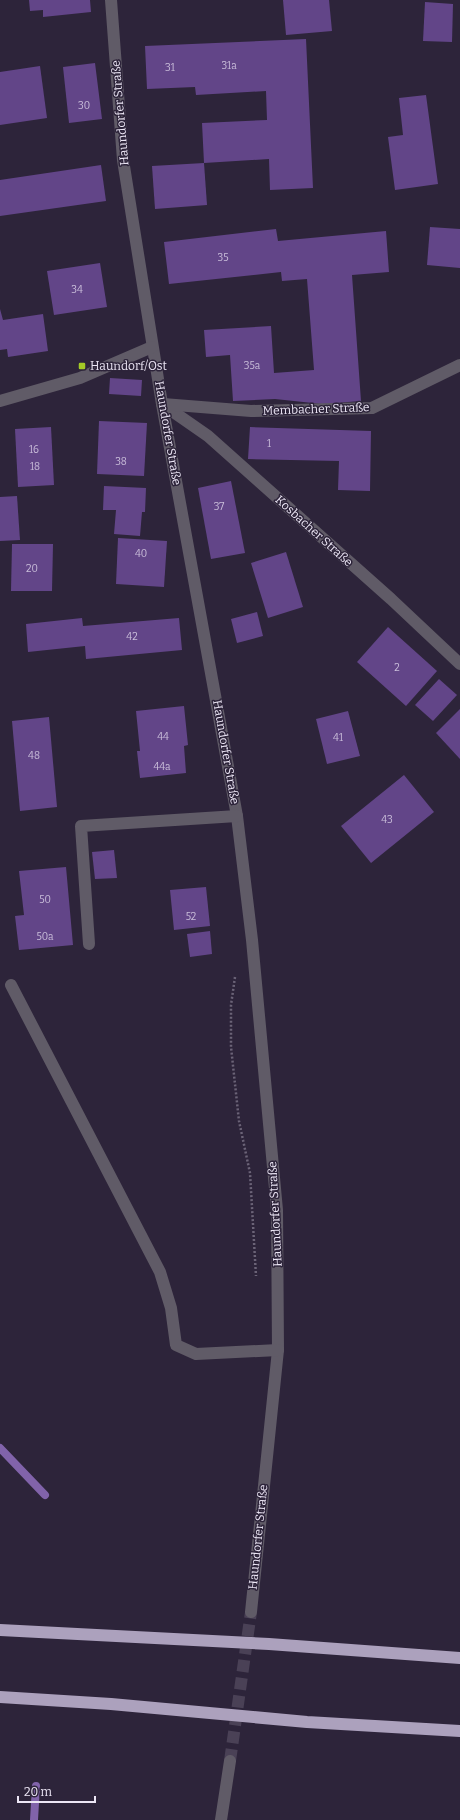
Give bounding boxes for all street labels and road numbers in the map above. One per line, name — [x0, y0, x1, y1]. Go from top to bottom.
street label: Haundorfer Straße — [108, 60, 132, 166]
street label: Haundorfer Straße — [152, 380, 184, 486]
street label: Membacher Straße — [262, 400, 370, 418]
street label: Kosbacher Straße — [273, 493, 355, 569]
street label: Haundorfer Straße — [210, 699, 242, 805]
street label: Haundorfer Straße — [265, 1161, 285, 1267]
street label: Haundorfer Straße — [246, 1484, 270, 1590]

